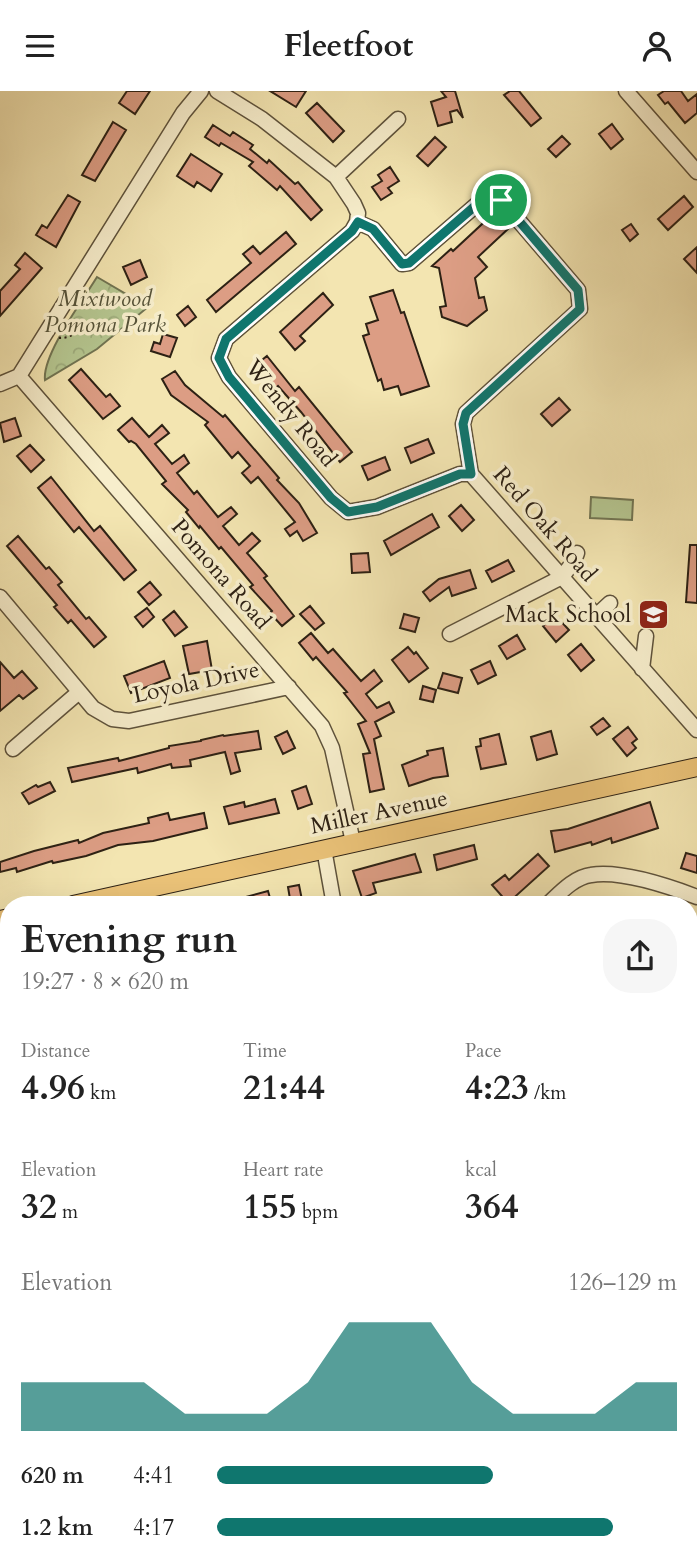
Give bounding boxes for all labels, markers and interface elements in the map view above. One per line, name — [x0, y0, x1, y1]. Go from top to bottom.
text: Fleetfoot — [284, 24, 413, 68]
icon: menu — [21, 27, 59, 65]
icon: person — [638, 27, 676, 65]
pin — [471, 170, 531, 230]
icon: arrive — [482, 181, 520, 219]
park label: Mixtwood Pomona Park — [44, 283, 166, 340]
street label: Wendy Road — [237, 352, 344, 474]
street label: Red Oak Road — [486, 460, 604, 589]
street label: Pomona Road — [164, 512, 278, 637]
school or university icon: Mack School — [637, 597, 671, 631]
place label: Mack School — [505, 599, 631, 630]
street label: Loyola Drive — [130, 653, 262, 711]
street label: Miller Avenue — [308, 782, 450, 842]
text: Evening run — [21, 914, 237, 966]
button: share — [603, 919, 677, 993]
text: 19:27 · 8 × 620 m — [21, 966, 189, 997]
text: Distance — [21, 1038, 90, 1064]
text: Time — [243, 1038, 287, 1064]
text: Pace — [465, 1038, 502, 1064]
text: 4.96 — [21, 1064, 85, 1112]
text: 21:44 — [243, 1064, 325, 1112]
text: 4:23 — [465, 1064, 529, 1112]
text: km — [85, 1080, 116, 1106]
text: /km — [529, 1080, 566, 1106]
text: Elevation — [21, 1157, 96, 1183]
text: Heart rate — [243, 1157, 324, 1183]
text: kcal — [465, 1157, 497, 1183]
text: 32 — [21, 1183, 57, 1231]
text: 155 — [243, 1183, 297, 1231]
text: 364 — [465, 1183, 519, 1231]
text: m — [57, 1199, 78, 1225]
text: bpm — [297, 1199, 338, 1225]
text: Elevation — [21, 1267, 112, 1298]
text: 126–129 m — [568, 1267, 677, 1298]
text: 620 m — [21, 1460, 84, 1491]
text: 4:41 — [133, 1460, 174, 1491]
text: 1.2 km — [21, 1512, 93, 1543]
text: 4:17 — [133, 1512, 174, 1543]

